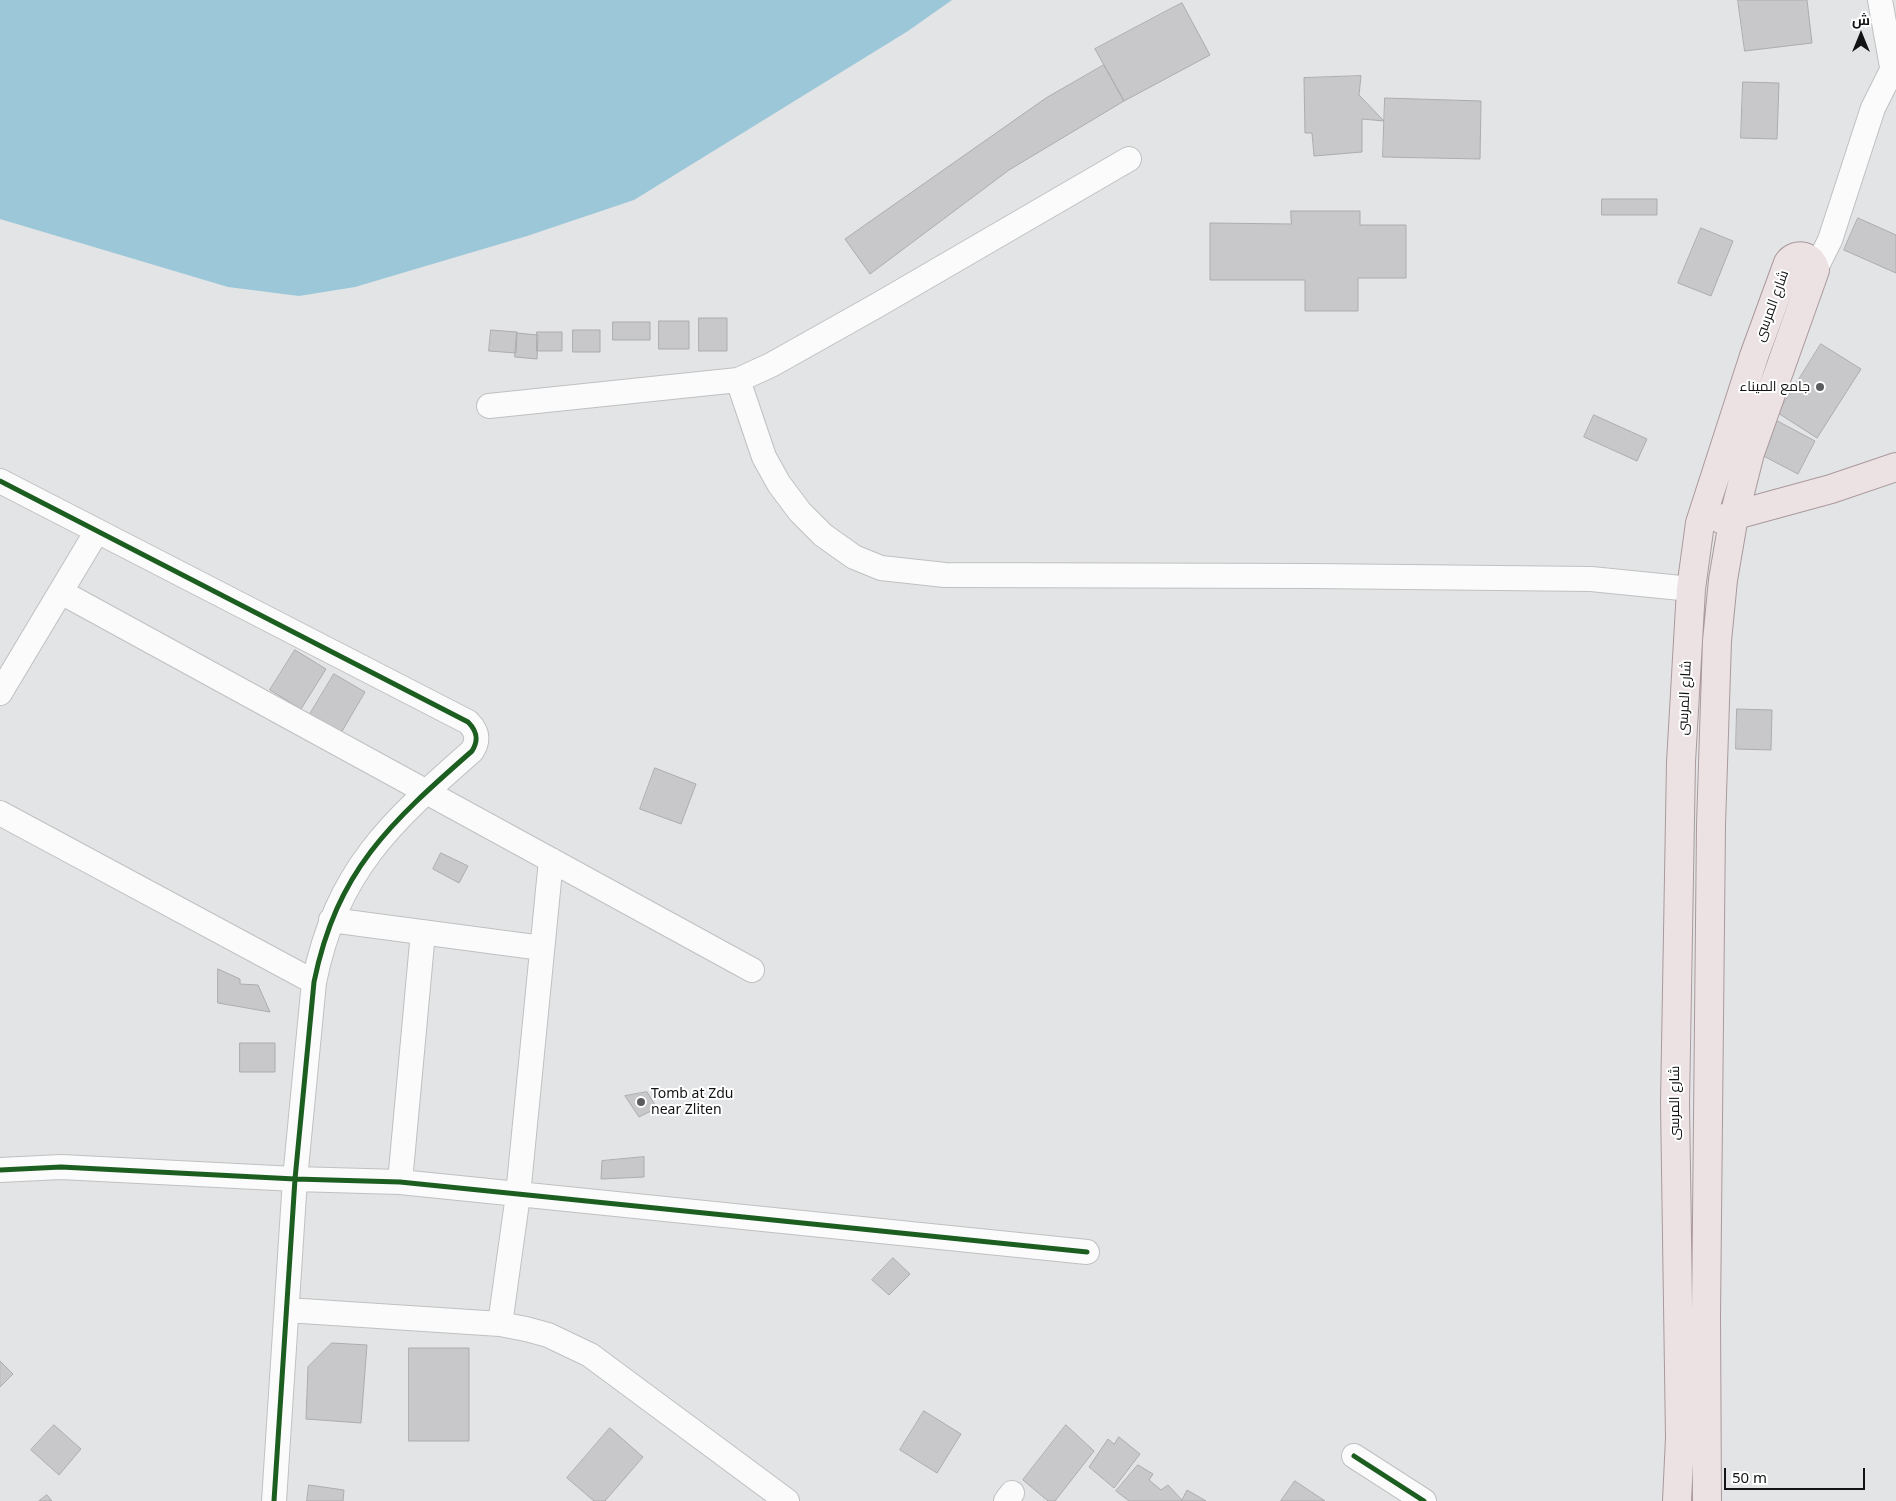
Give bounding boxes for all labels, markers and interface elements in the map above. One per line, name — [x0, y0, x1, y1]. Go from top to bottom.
north arrow — [1836, 10, 1886, 60]
text: ش — [1852, 10, 1870, 29]
street label: شارع المرسى — [1751, 268, 1793, 344]
place label: جامع الميناء — [1740, 379, 1810, 395]
marker: جامع الميناء — [1814, 381, 1826, 393]
street label: شارع المرسى — [1675, 660, 1695, 736]
street label: شارع المرسى — [1667, 1066, 1683, 1140]
place label: Tomb at Zdu near Zliten — [651, 1086, 733, 1118]
marker: Tomb at Zdu near Zliten — [635, 1096, 647, 1108]
scale bar — [1726, 1458, 1867, 1490]
text: 50 m — [1732, 1467, 1767, 1487]

